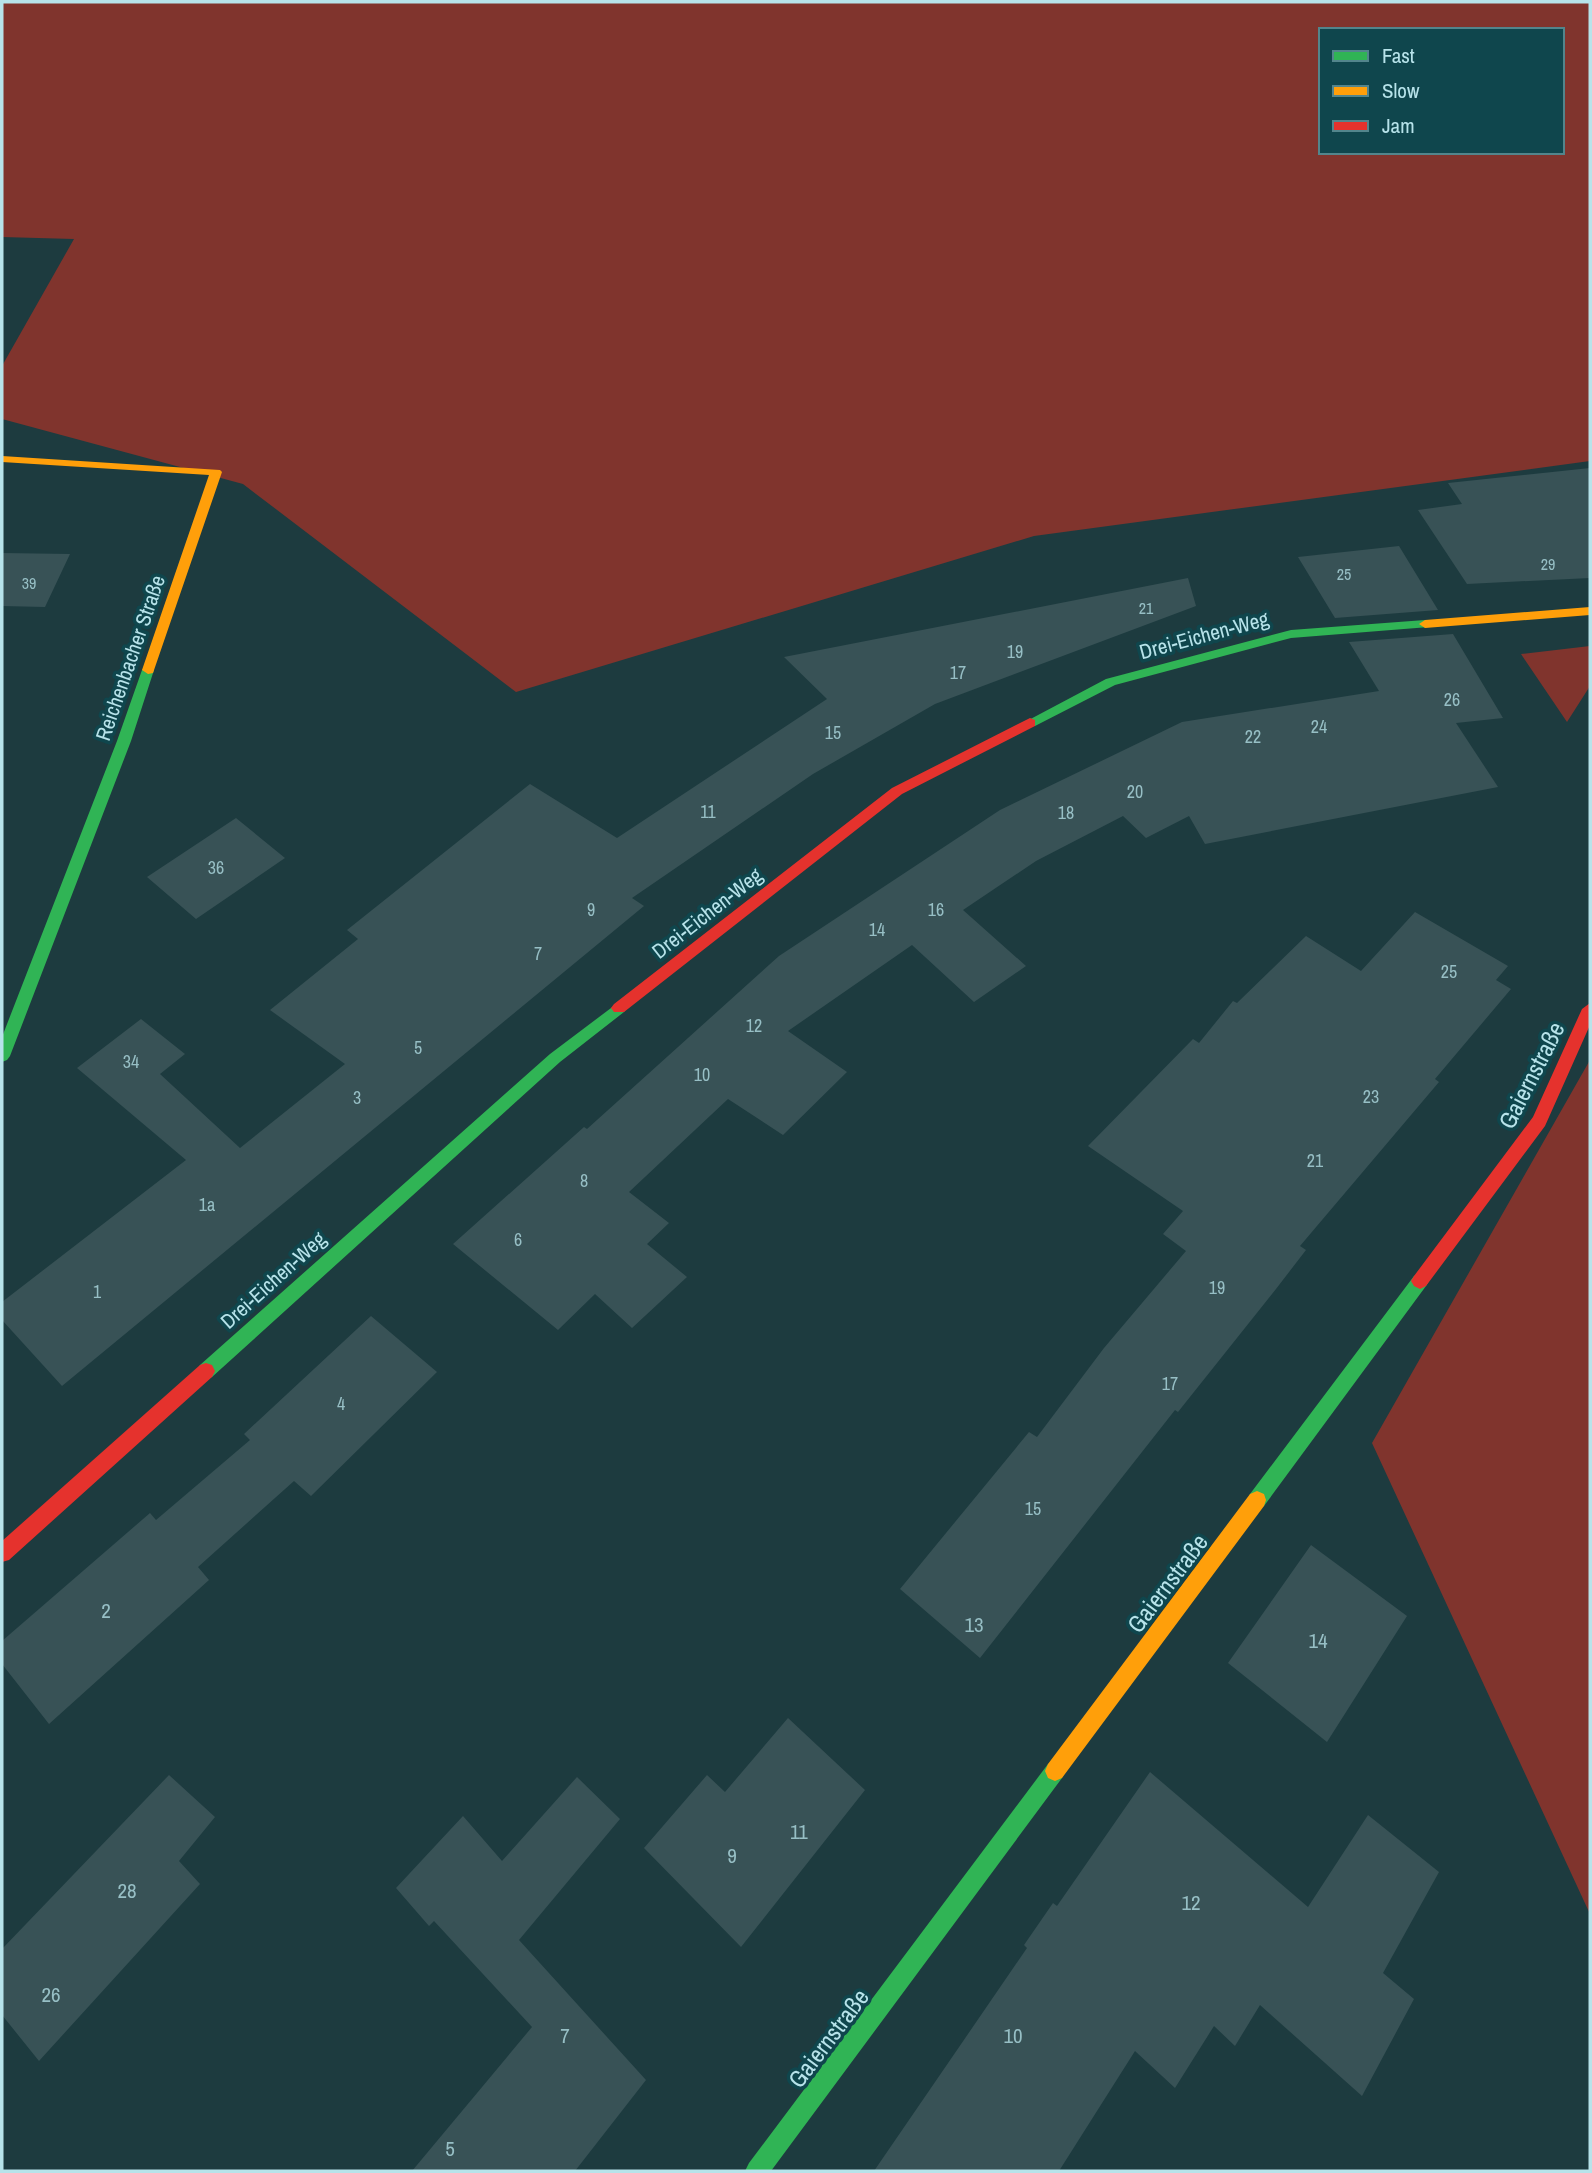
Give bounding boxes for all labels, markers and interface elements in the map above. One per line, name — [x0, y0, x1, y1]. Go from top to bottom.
legend — [1319, 28, 1564, 154]
text: Fast — [1382, 41, 1415, 70]
text: Slow — [1382, 76, 1420, 105]
text: Jam — [1382, 111, 1415, 140]
house number: 29 — [1541, 553, 1555, 575]
house number: 25 — [1337, 563, 1351, 585]
street label: Reichenbacher Straße — [88, 571, 172, 745]
house number: 39 — [22, 572, 36, 594]
house number: 21 — [1139, 597, 1154, 619]
street label: Drei-Eichen-Weg — [1136, 604, 1272, 666]
house number: 19 — [1007, 639, 1023, 664]
house number: 17 — [950, 660, 966, 685]
house number: 26 — [1444, 687, 1460, 712]
house number: 24 — [1311, 714, 1327, 739]
house number: 15 — [825, 720, 841, 745]
house number: 22 — [1245, 724, 1261, 749]
house number: 20 — [1127, 779, 1143, 804]
house number: 11 — [700, 799, 716, 824]
house number: 18 — [1058, 800, 1074, 825]
house number: 36 — [208, 855, 224, 880]
street label: Drei-Eichen-Weg — [646, 860, 769, 965]
house number: 9 — [587, 897, 595, 922]
house number: 16 — [928, 897, 944, 922]
house number: 14 — [869, 917, 885, 942]
house number: 7 — [534, 941, 542, 966]
house number: 25 — [1441, 959, 1457, 984]
house number: 12 — [746, 1013, 762, 1038]
street label: Gaiernstraße — [1490, 1016, 1572, 1134]
house number: 5 — [414, 1035, 422, 1060]
house number: 34 — [123, 1049, 139, 1074]
house number: 10 — [694, 1062, 710, 1087]
house number: 23 — [1363, 1084, 1379, 1109]
house number: 3 — [353, 1085, 361, 1110]
house number: 21 — [1307, 1148, 1324, 1173]
house number: 8 — [580, 1168, 588, 1193]
house number: 1a — [199, 1192, 215, 1217]
street label: Drei-Eichen-Weg — [214, 1225, 332, 1335]
house number: 6 — [514, 1227, 522, 1252]
house number: 19 — [1209, 1275, 1225, 1300]
house number: 1 — [93, 1279, 102, 1304]
house number: 17 — [1162, 1371, 1178, 1396]
house number: 4 — [337, 1391, 345, 1416]
house number: 15 — [1025, 1496, 1041, 1521]
street label: Gaiernstraße — [1119, 1527, 1215, 1639]
house number: 2 — [101, 1596, 111, 1625]
house number: 13 — [964, 1610, 984, 1639]
house number: 14 — [1308, 1626, 1328, 1655]
house number: 11 — [790, 1817, 808, 1846]
house number: 9 — [727, 1841, 737, 1870]
house number: 28 — [117, 1876, 137, 1905]
house number: 12 — [1181, 1888, 1201, 1917]
house number: 26 — [41, 1980, 61, 2009]
street label: Gaiernstraße — [780, 1982, 876, 2094]
house number: 7 — [560, 2021, 570, 2050]
house number: 10 — [1003, 2021, 1023, 2050]
house number: 5 — [445, 2134, 455, 2163]

